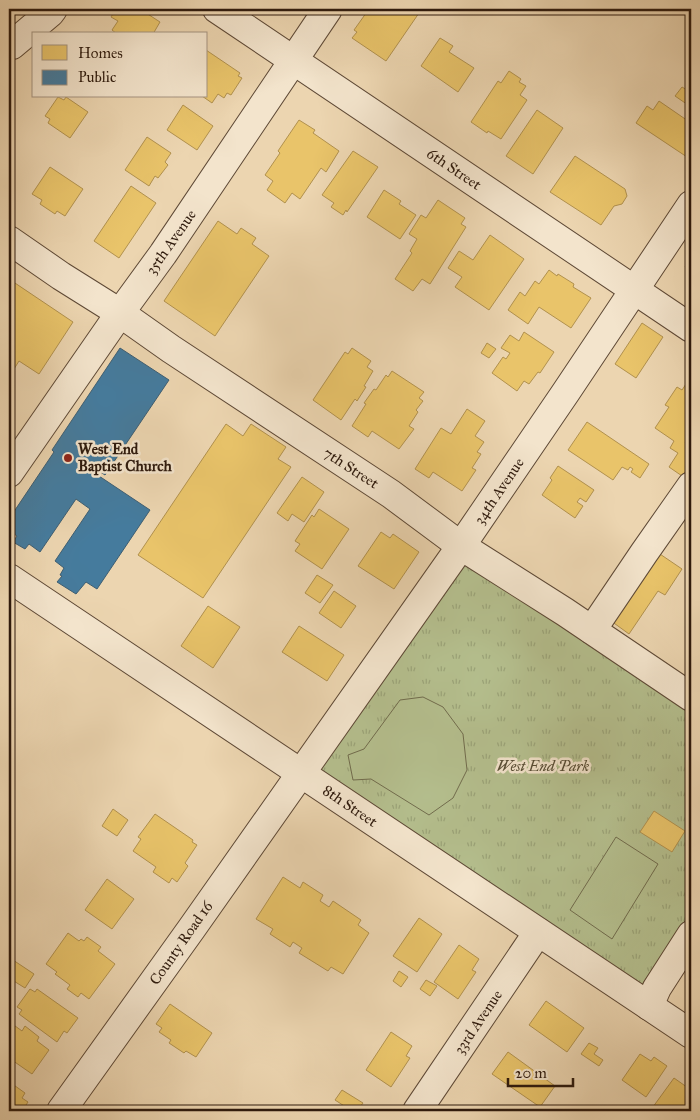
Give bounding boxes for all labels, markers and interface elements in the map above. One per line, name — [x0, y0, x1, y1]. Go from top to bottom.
legend — [32, 32, 208, 98]
text: Homes — [78, 44, 123, 62]
text: Public — [78, 68, 116, 86]
street label: 6th Street — [423, 144, 485, 194]
street label: 35th Avenue — [142, 206, 200, 278]
place label: West End Baptist Church — [78, 440, 173, 476]
street label: 7th Street — [320, 444, 383, 493]
marker: West End Baptist Church — [62, 452, 74, 464]
street label: 34th Avenue — [470, 454, 528, 528]
park label: West End Park — [497, 757, 590, 775]
street label: 8th Street — [319, 781, 381, 831]
street label: County Road 16 — [145, 897, 217, 988]
street label: 33rd Avenue — [450, 987, 506, 1057]
scale bar — [508, 1055, 572, 1087]
text: 20 m — [515, 1064, 547, 1082]

